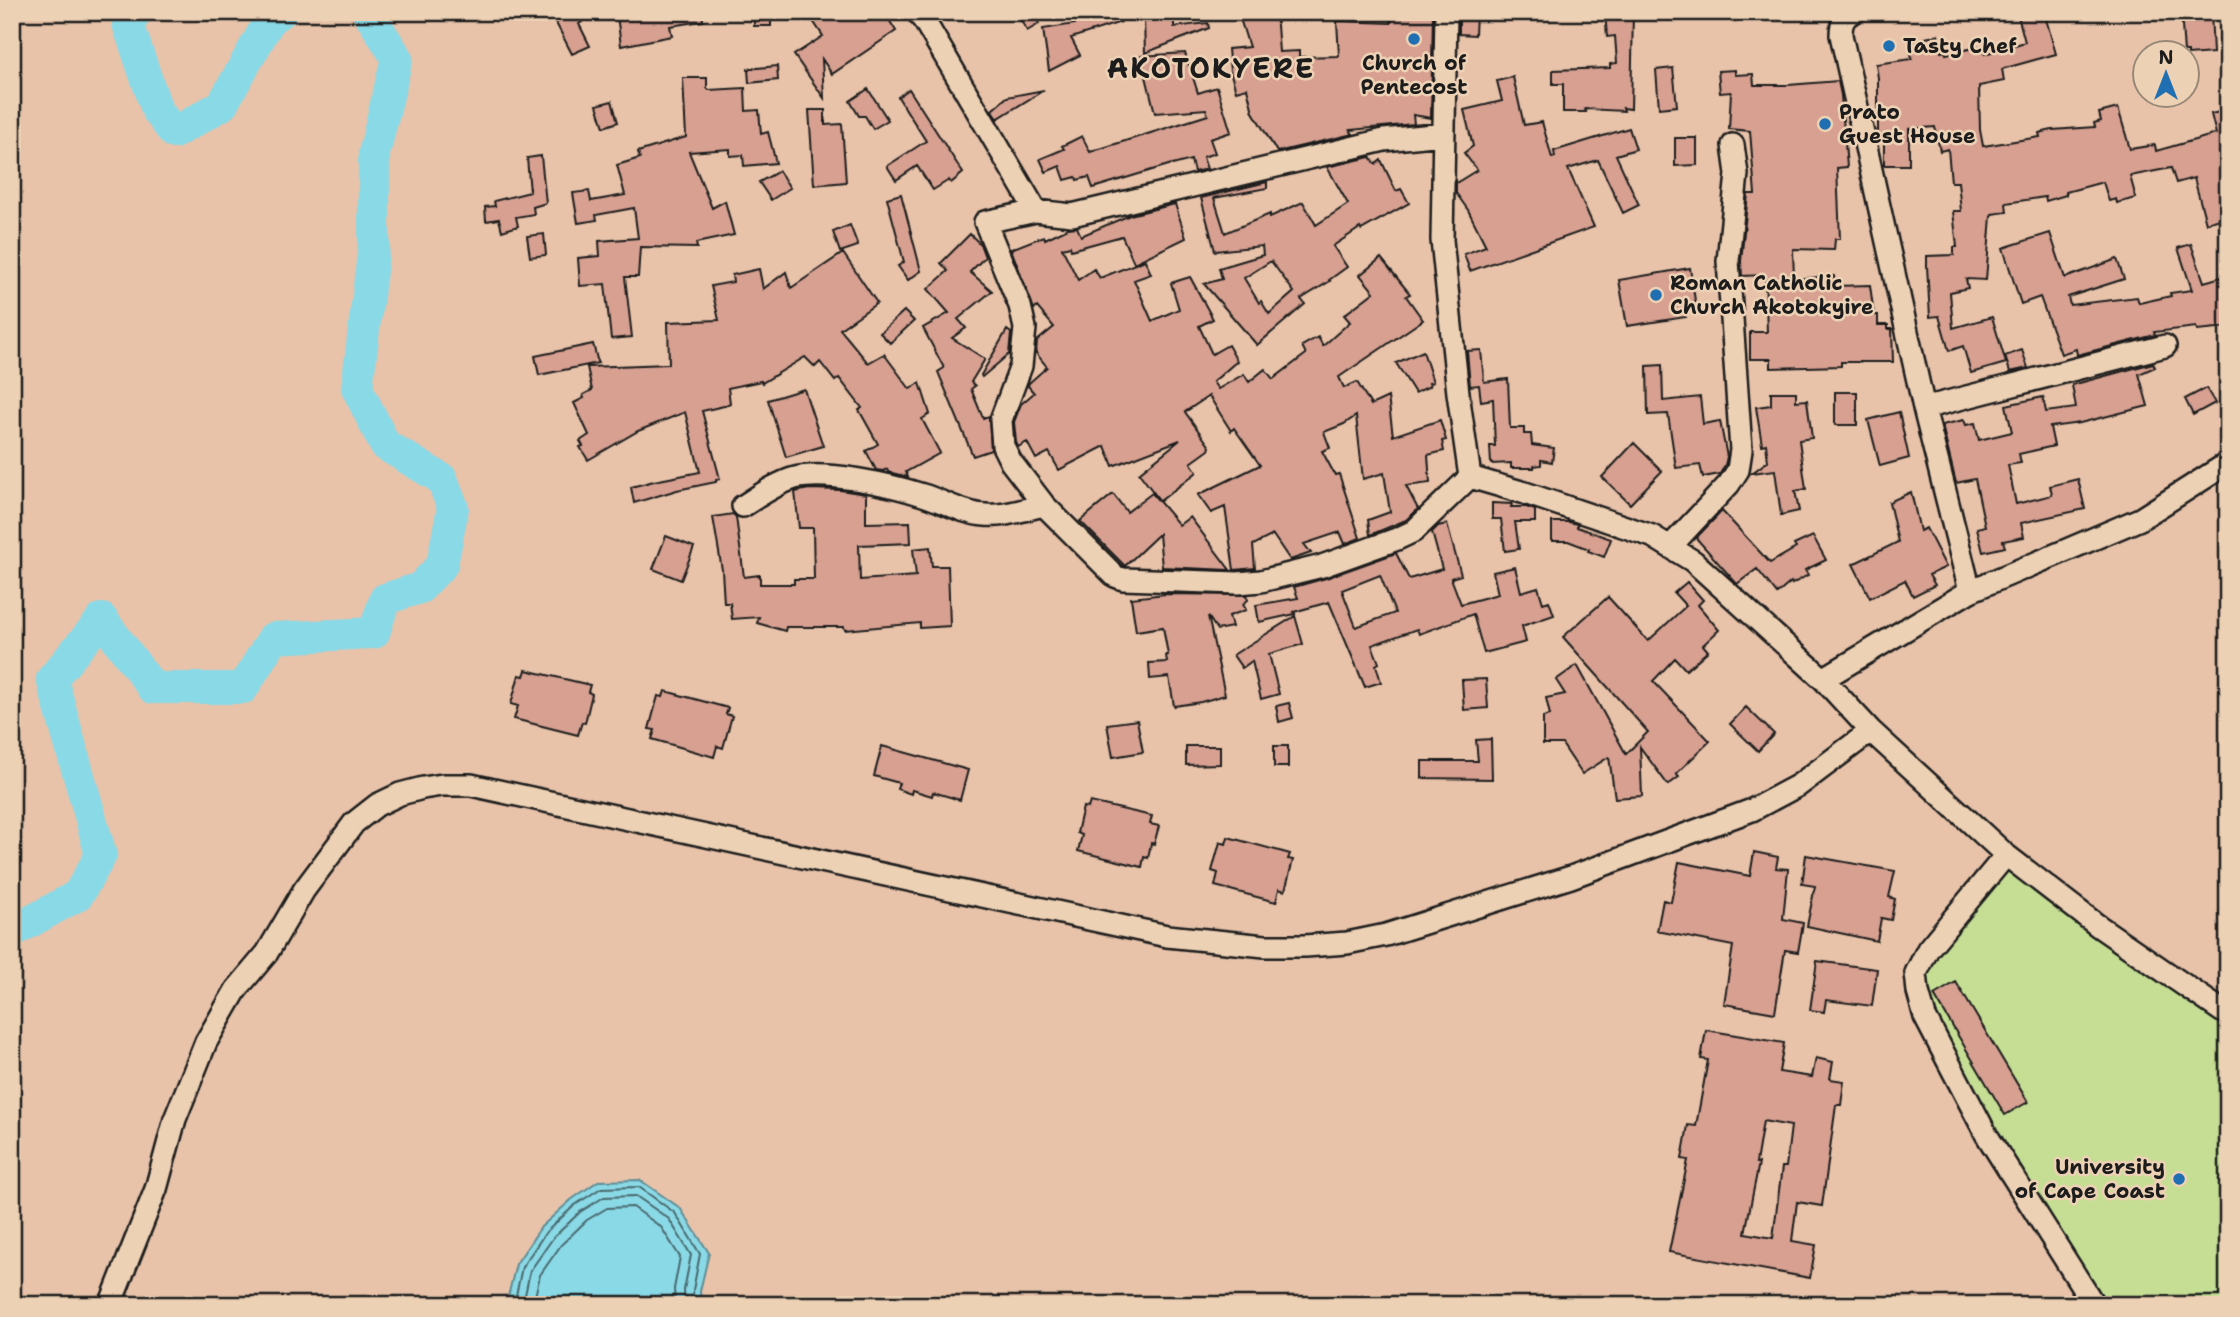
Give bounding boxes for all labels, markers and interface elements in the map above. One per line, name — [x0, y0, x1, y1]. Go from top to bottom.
marker: Church of Pentecost — [1406, 31, 1422, 47]
place label: Tasty Chef — [1903, 32, 2017, 60]
marker: Tasty Chef — [1881, 38, 1897, 54]
north arrow — [2132, 38, 2202, 108]
text: N — [2158, 45, 2174, 70]
district label: AKOTOKYERE — [1107, 49, 1315, 87]
place label: Church of Pentecost — [1360, 49, 1468, 101]
place label: Prato Guest House — [1839, 98, 1976, 150]
marker: Prato Guest House — [1817, 116, 1833, 132]
place label: Roman Catholic Church Akotokyire — [1670, 269, 1874, 321]
marker: Roman Catholic Church Akotokyire — [1648, 287, 1664, 303]
place label: University of Cape Coast — [2014, 1153, 2165, 1205]
marker: University of Cape Coast — [2171, 1171, 2187, 1187]

